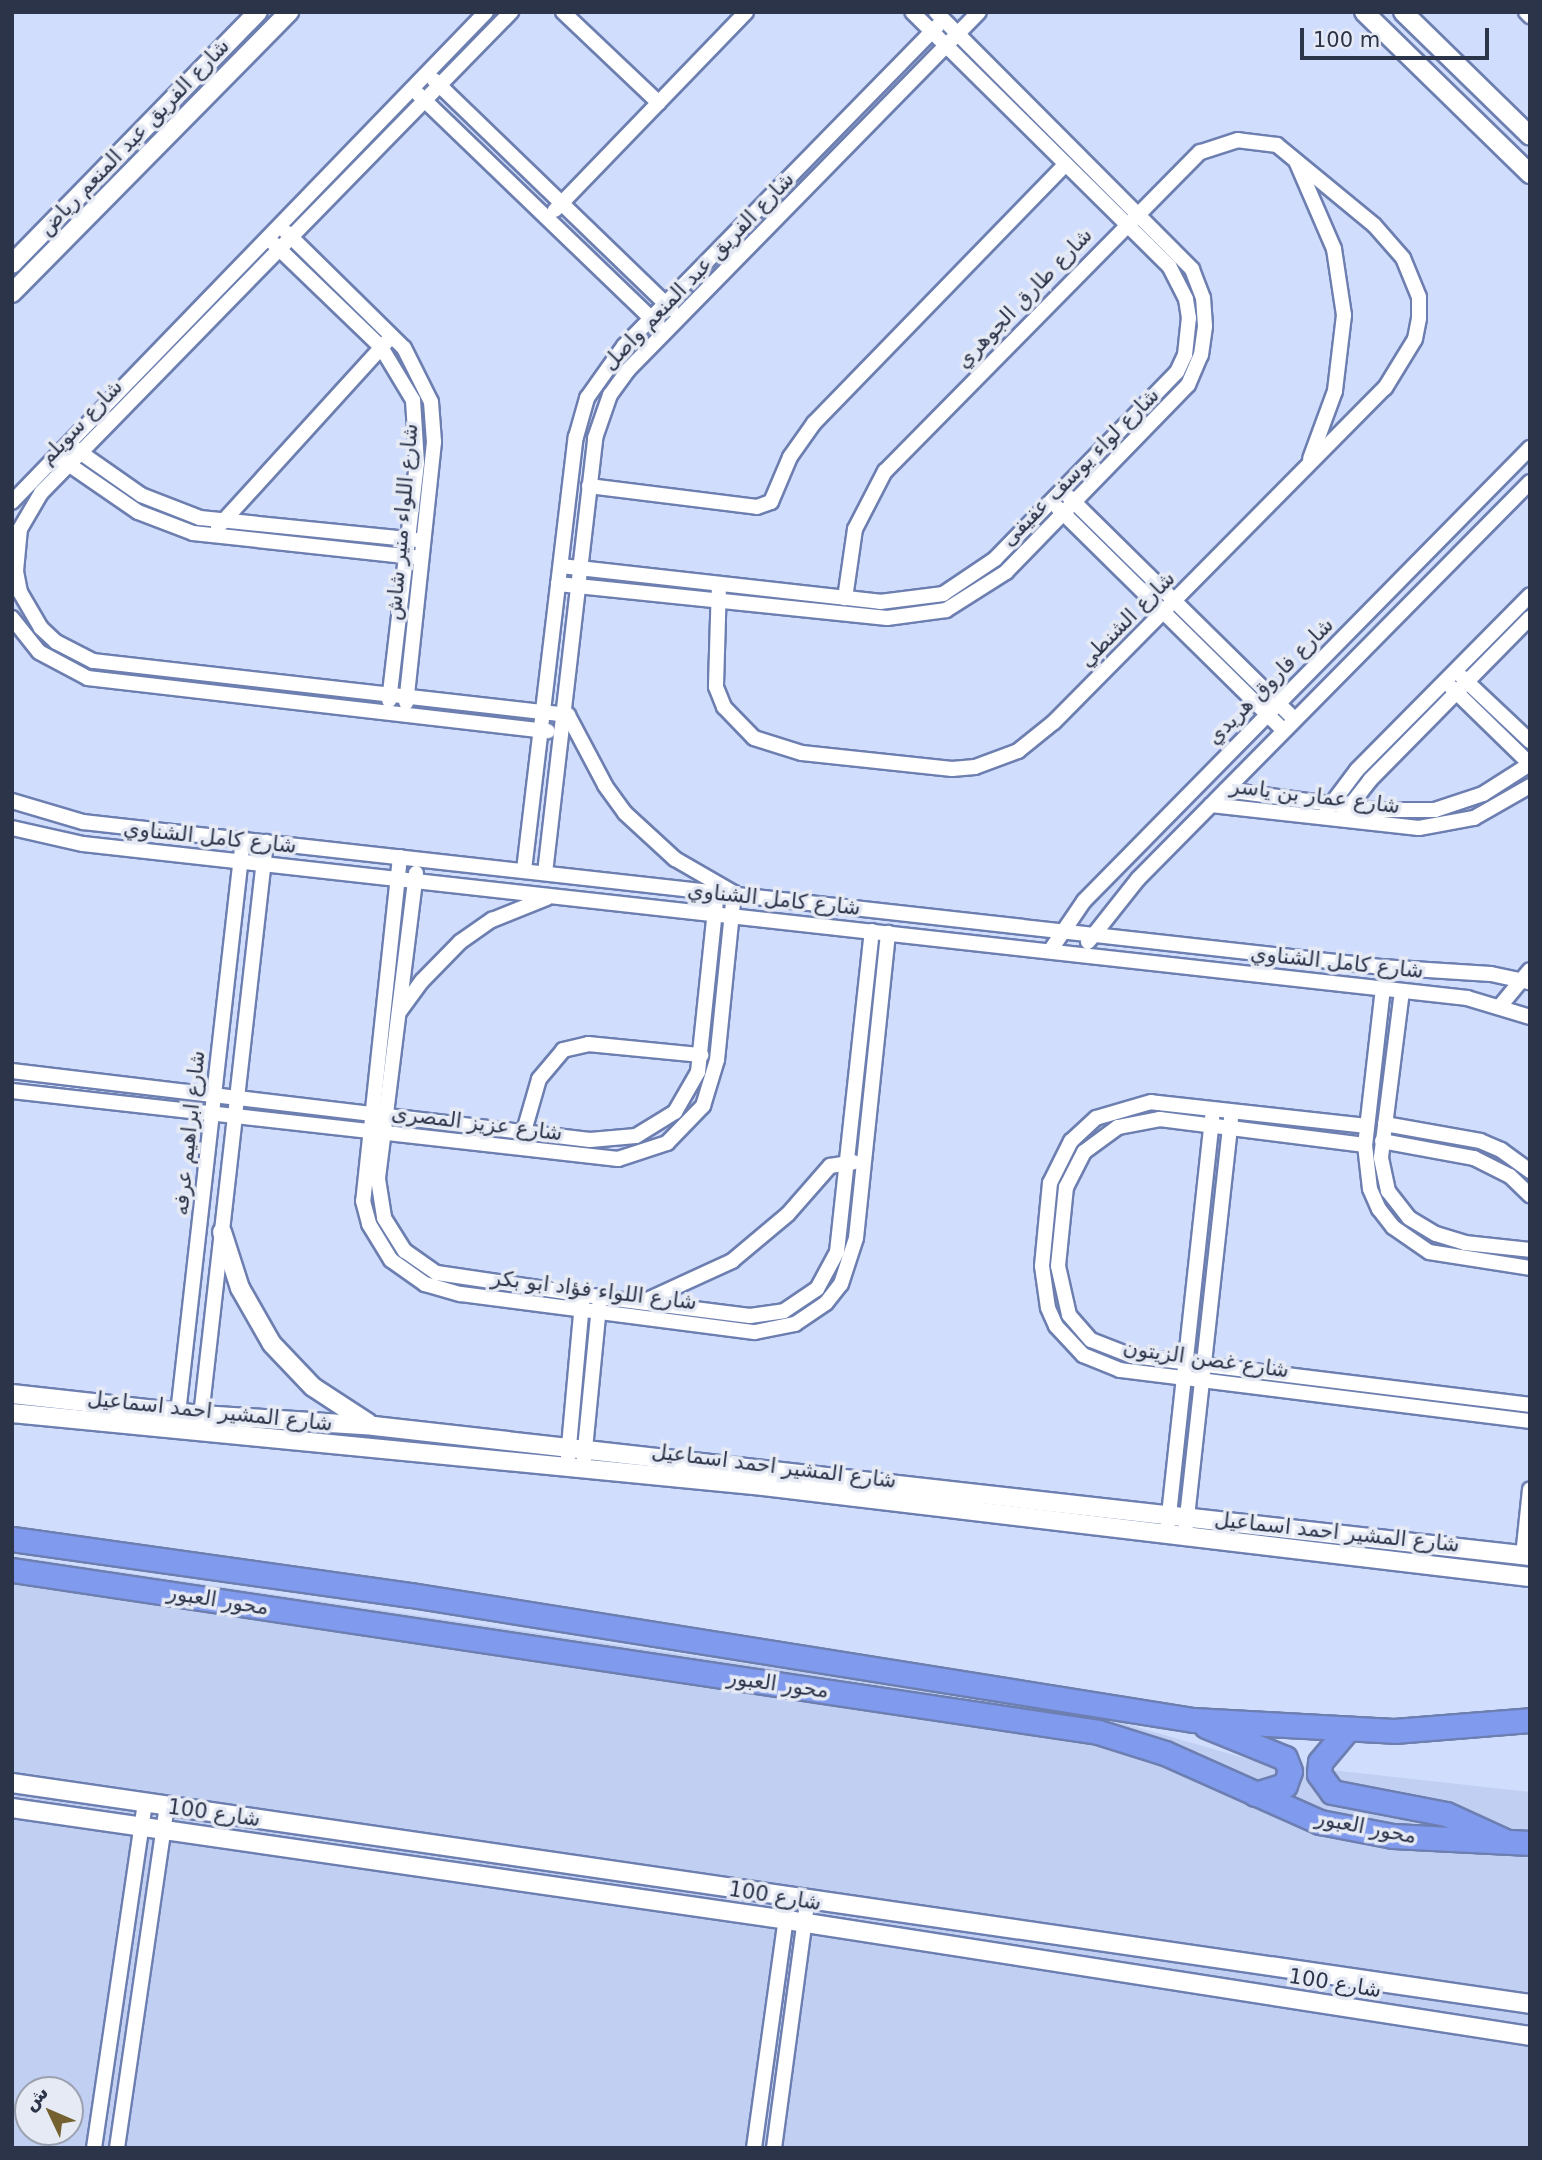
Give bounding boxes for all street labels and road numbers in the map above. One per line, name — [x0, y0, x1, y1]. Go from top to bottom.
street label: شارع الفريق عبد المنعم رياض — [33, 33, 235, 241]
street label: شارع الفريق عبد المنعم واصل — [597, 167, 799, 375]
street label: شارع طارق الجوهري — [951, 223, 1097, 373]
street label: شارع سويلم — [34, 374, 128, 470]
street label: شارع لواء يوسف عفيفى — [996, 383, 1164, 551]
street label: شارع اللواء منير شاش — [381, 422, 423, 622]
street label: شارع الشنطي — [1074, 566, 1180, 672]
street label: شارع فاروق هريدي — [1201, 612, 1339, 750]
street label: شارع عمار بن ياسر — [1229, 773, 1401, 819]
street label: شارع كامل الشناوي — [122, 815, 298, 859]
street label: شارع كامل الشناوي — [686, 877, 862, 921]
street label: شارع كامل الشناوي — [1249, 940, 1425, 984]
street label: شارع ابراهيم عرفه — [168, 1049, 210, 1217]
street label: شارع عزيز المصرى — [390, 1100, 564, 1146]
street label: شارع اللواء فؤاد ابو بكر — [490, 1265, 698, 1315]
street label: شارع غصن الزيتون — [1121, 1335, 1291, 1383]
street label: شارع المشير احمد اسماعيل — [86, 1386, 334, 1436]
street label: شارع المشير احمد اسماعيل — [650, 1438, 898, 1494]
street label: شارع المشير احمد اسماعيل — [1213, 1507, 1461, 1557]
street label: محور العبور — [166, 1580, 270, 1620]
street label: محور العبور — [726, 1664, 830, 1704]
street label: شارع 100 — [166, 1794, 262, 1832]
street label: محور العبور — [1313, 1805, 1419, 1849]
street label: شارع 100 — [727, 1876, 823, 1916]
street label: شارع 100 — [1287, 1963, 1383, 2003]

